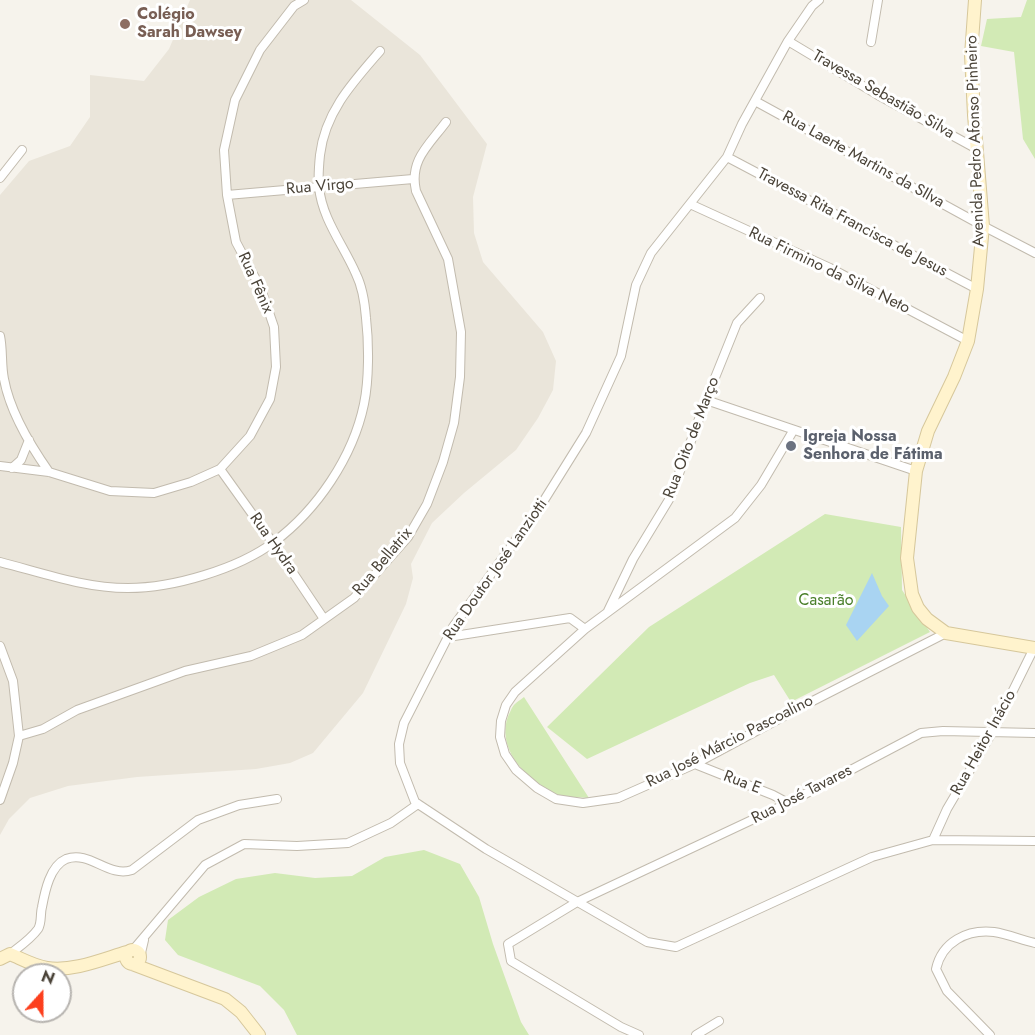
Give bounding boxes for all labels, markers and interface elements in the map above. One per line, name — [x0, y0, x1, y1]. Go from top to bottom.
place label: Colégio Sarah Dawsey — [137, 5, 242, 43]
marker: Colégio Sarah Dawsey — [118, 17, 132, 31]
street label: Avenida Pedro Afonso Pinheiro — [963, 35, 989, 247]
street label: Travessa Sebastião Silva — [809, 47, 957, 143]
street label: Rua Laerte Martins da SIlva — [779, 108, 947, 212]
street label: Travessa Rita Francisca de Jesus — [754, 165, 950, 281]
street label: Rua Virgo — [285, 174, 355, 200]
street label: Rua Firmino da Silva Neto — [745, 224, 913, 318]
street label: Rua Fênix — [233, 249, 277, 317]
street label: Rua Oito de Março — [660, 375, 724, 501]
place label: Igreja Nossa Senhora de Fátima — [803, 427, 943, 465]
marker: Igreja Nossa Senhora de Fátima — [784, 439, 798, 453]
street label: Rua Doutor José Lanziotti — [440, 496, 552, 644]
street label: Rua Hydra — [245, 510, 301, 578]
street label: Rua Bellatrix — [349, 524, 417, 600]
park label: Casarão — [799, 591, 853, 611]
street label: Rua Heitor Inácio — [947, 687, 1021, 799]
street label: Rua José Márcio Pascoalino — [643, 692, 817, 792]
street label: Rua José Tavares — [749, 761, 855, 829]
street label: Rua E — [721, 767, 763, 799]
north arrow — [12, 963, 72, 1023]
text: N — [38, 965, 58, 991]

